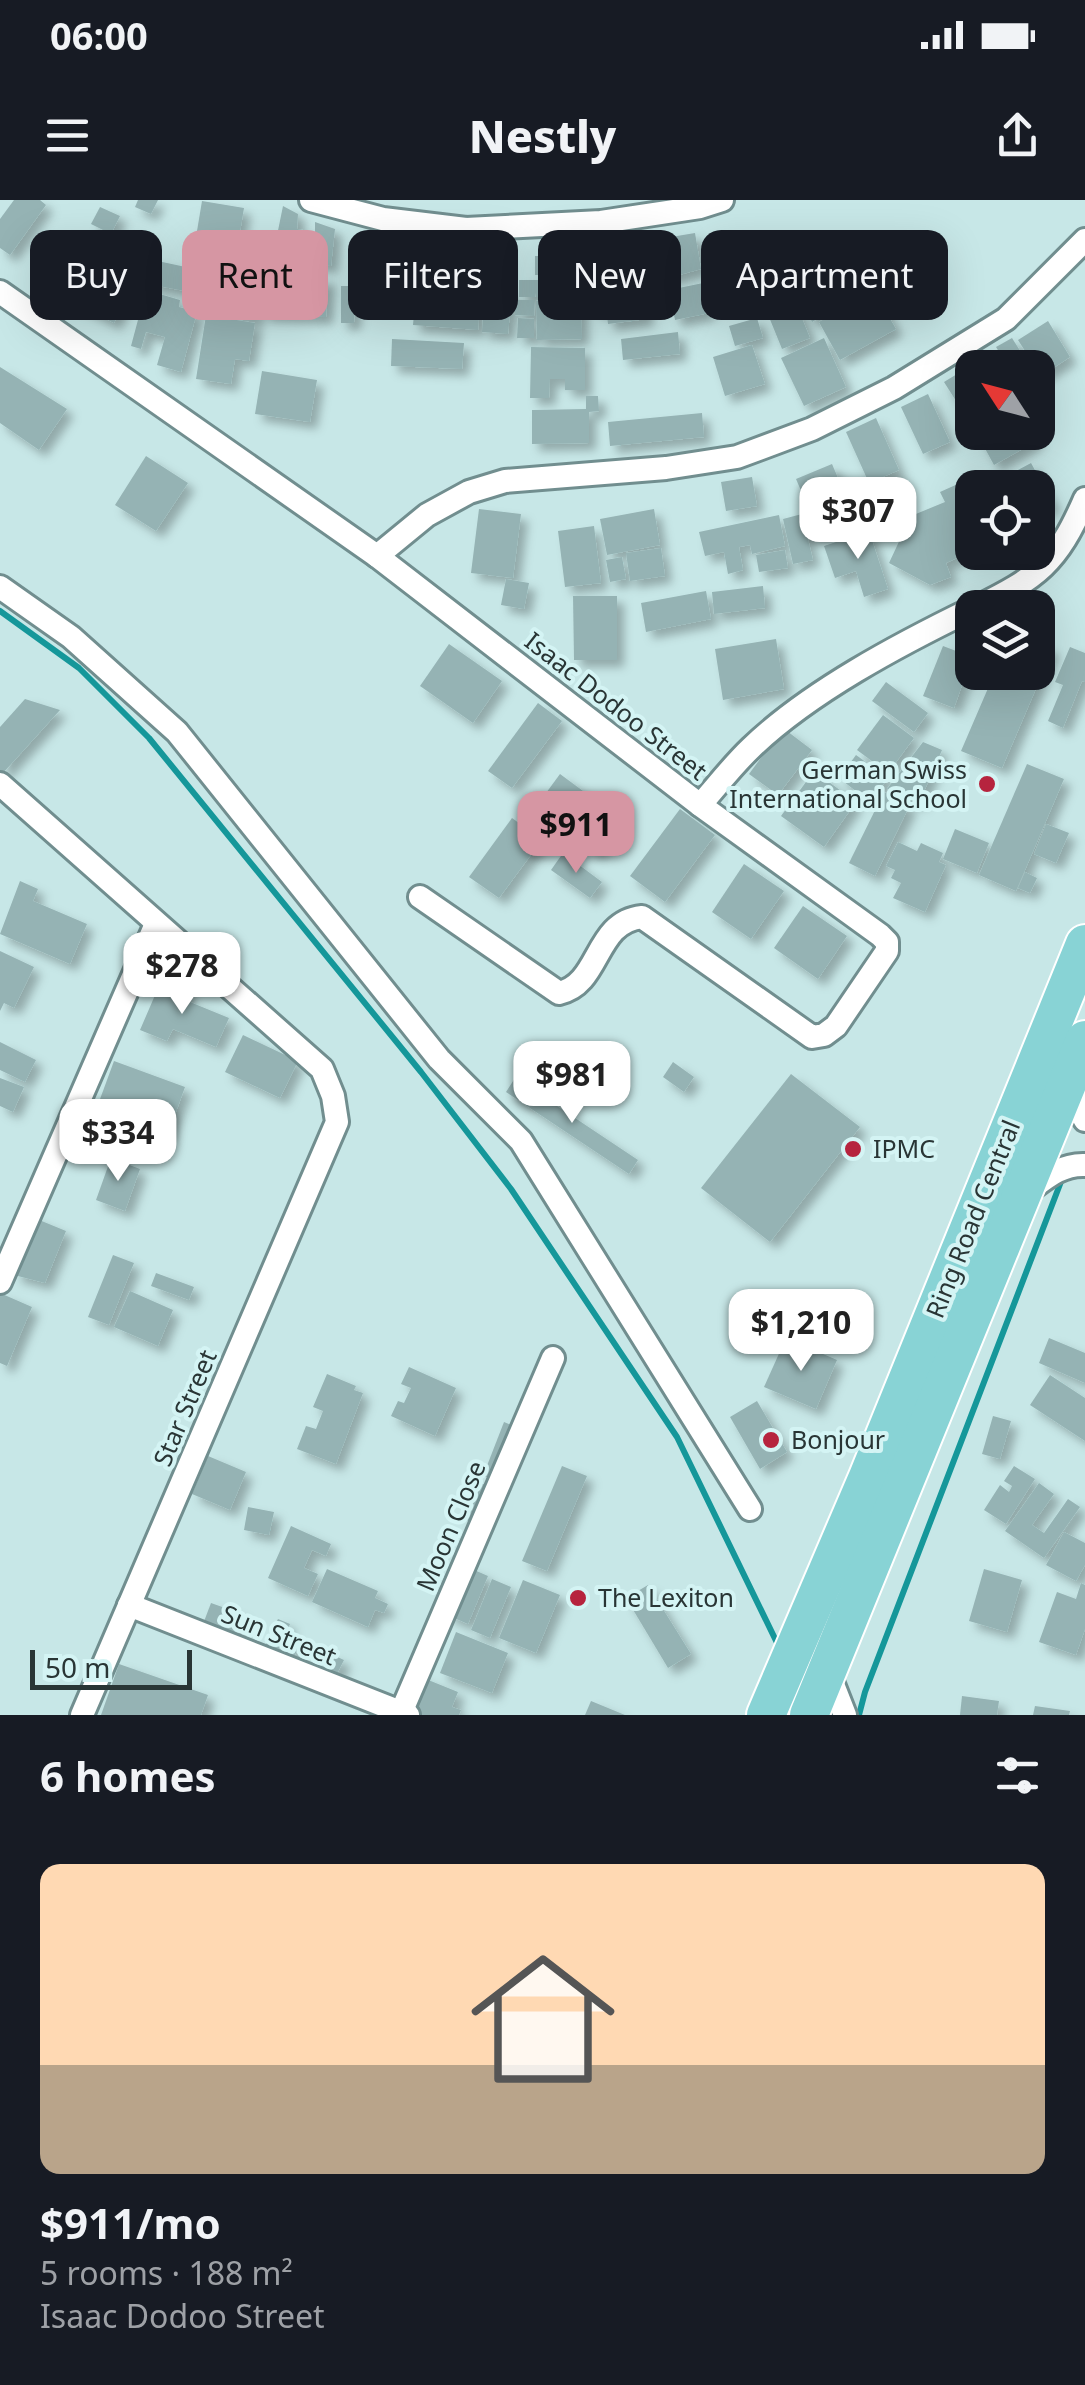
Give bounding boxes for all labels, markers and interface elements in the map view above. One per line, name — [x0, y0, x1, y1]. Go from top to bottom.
text: 06:00 — [50, 9, 148, 61]
text: Nestly — [469, 105, 616, 166]
icon: menu — [40, 108, 95, 163]
icon: share — [990, 108, 1045, 163]
chip: Buy — [30, 230, 162, 320]
chip: Rent — [182, 230, 328, 320]
chip: Filters — [348, 230, 518, 320]
chip: New — [538, 230, 681, 320]
chip: Apartment — [701, 230, 948, 320]
north arrow — [955, 350, 1055, 450]
map controls — [955, 350, 1055, 690]
button: locate — [955, 470, 1055, 570]
pin: $307 — [799, 477, 917, 562]
text: $307 — [821, 488, 895, 531]
button: layers — [955, 590, 1055, 690]
street label: Isaac Dodoo Street — [519, 623, 715, 787]
place label: German Swiss International School — [729, 752, 967, 815]
marker: German Swiss International School — [976, 773, 998, 795]
pin: $911 — [517, 791, 635, 876]
text: $911 — [539, 802, 613, 845]
pin: $278 — [123, 932, 241, 1017]
text: $278 — [145, 943, 219, 986]
pin: $981 — [513, 1041, 631, 1126]
text: $981 — [535, 1052, 609, 1095]
pin: $334 — [59, 1099, 177, 1184]
text: $334 — [81, 1110, 155, 1153]
street label: Ring Road Central — [917, 1115, 1027, 1323]
place label: IPMC — [873, 1131, 935, 1165]
marker: IPMC — [842, 1138, 864, 1160]
pin: $1,210 — [720, 1289, 882, 1374]
text: $1,210 — [751, 1300, 851, 1343]
street label: Star Street — [144, 1344, 224, 1471]
place label: Bonjour — [791, 1422, 885, 1456]
marker: Bonjour — [760, 1429, 782, 1451]
street label: Moon Close — [407, 1455, 493, 1596]
place label: The Lexiton — [598, 1580, 734, 1614]
marker: The Lexiton — [567, 1587, 589, 1609]
street label: Sun Street — [217, 1596, 342, 1672]
scale bar — [30, 1645, 192, 1690]
text: 50 m — [45, 1648, 111, 1686]
text: 6 homes — [40, 1747, 216, 1804]
icon: filters — [990, 1748, 1045, 1803]
icon: home — [453, 1929, 633, 2109]
text: $911/mo — [40, 2194, 221, 2251]
text: 5 rooms · 188 m² — [40, 2251, 293, 2294]
text: Isaac Dodoo Street — [40, 2294, 325, 2337]

